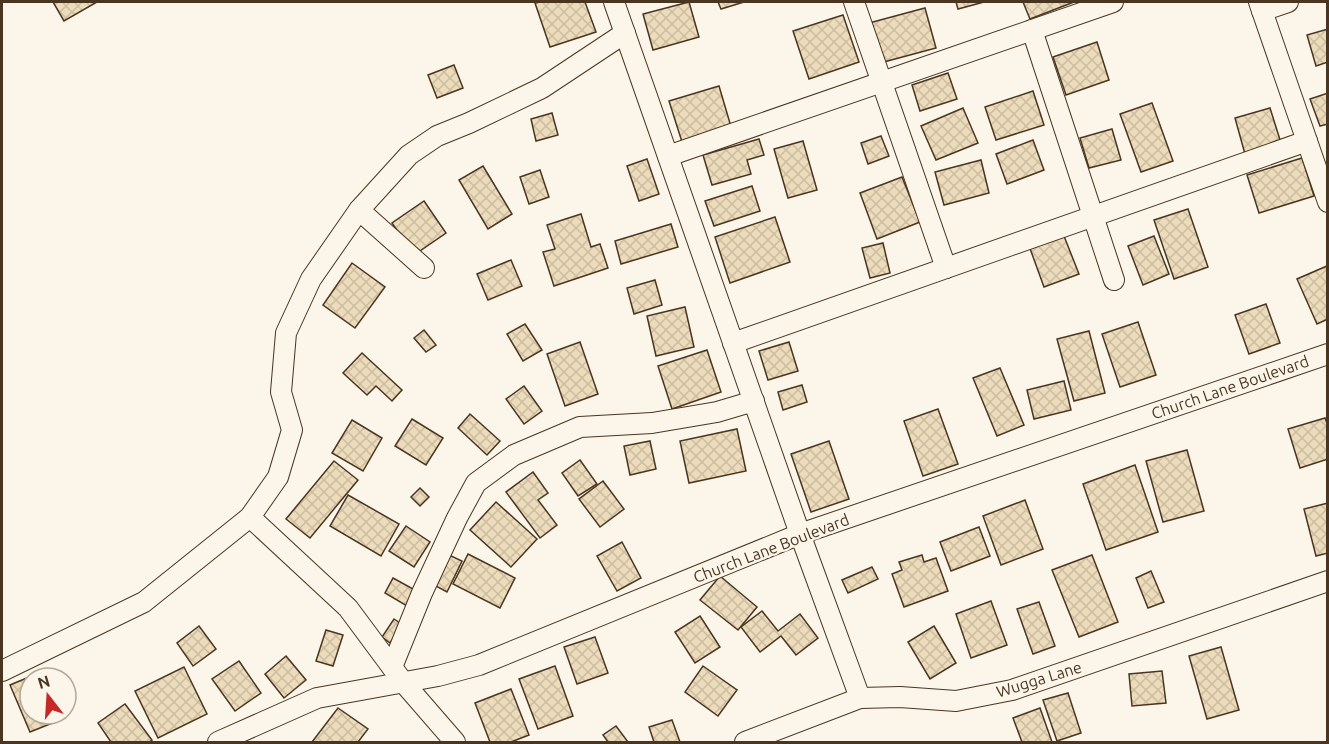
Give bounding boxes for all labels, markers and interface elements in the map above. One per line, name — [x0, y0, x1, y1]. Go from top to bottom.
street label: Church Lane Boulevard — [1149, 352, 1311, 422]
street label: Church Lane Boulevard — [691, 510, 851, 586]
street label: Wugga Lane — [994, 657, 1084, 701]
north arrow — [18, 666, 78, 726]
text: N — [35, 671, 52, 692]

